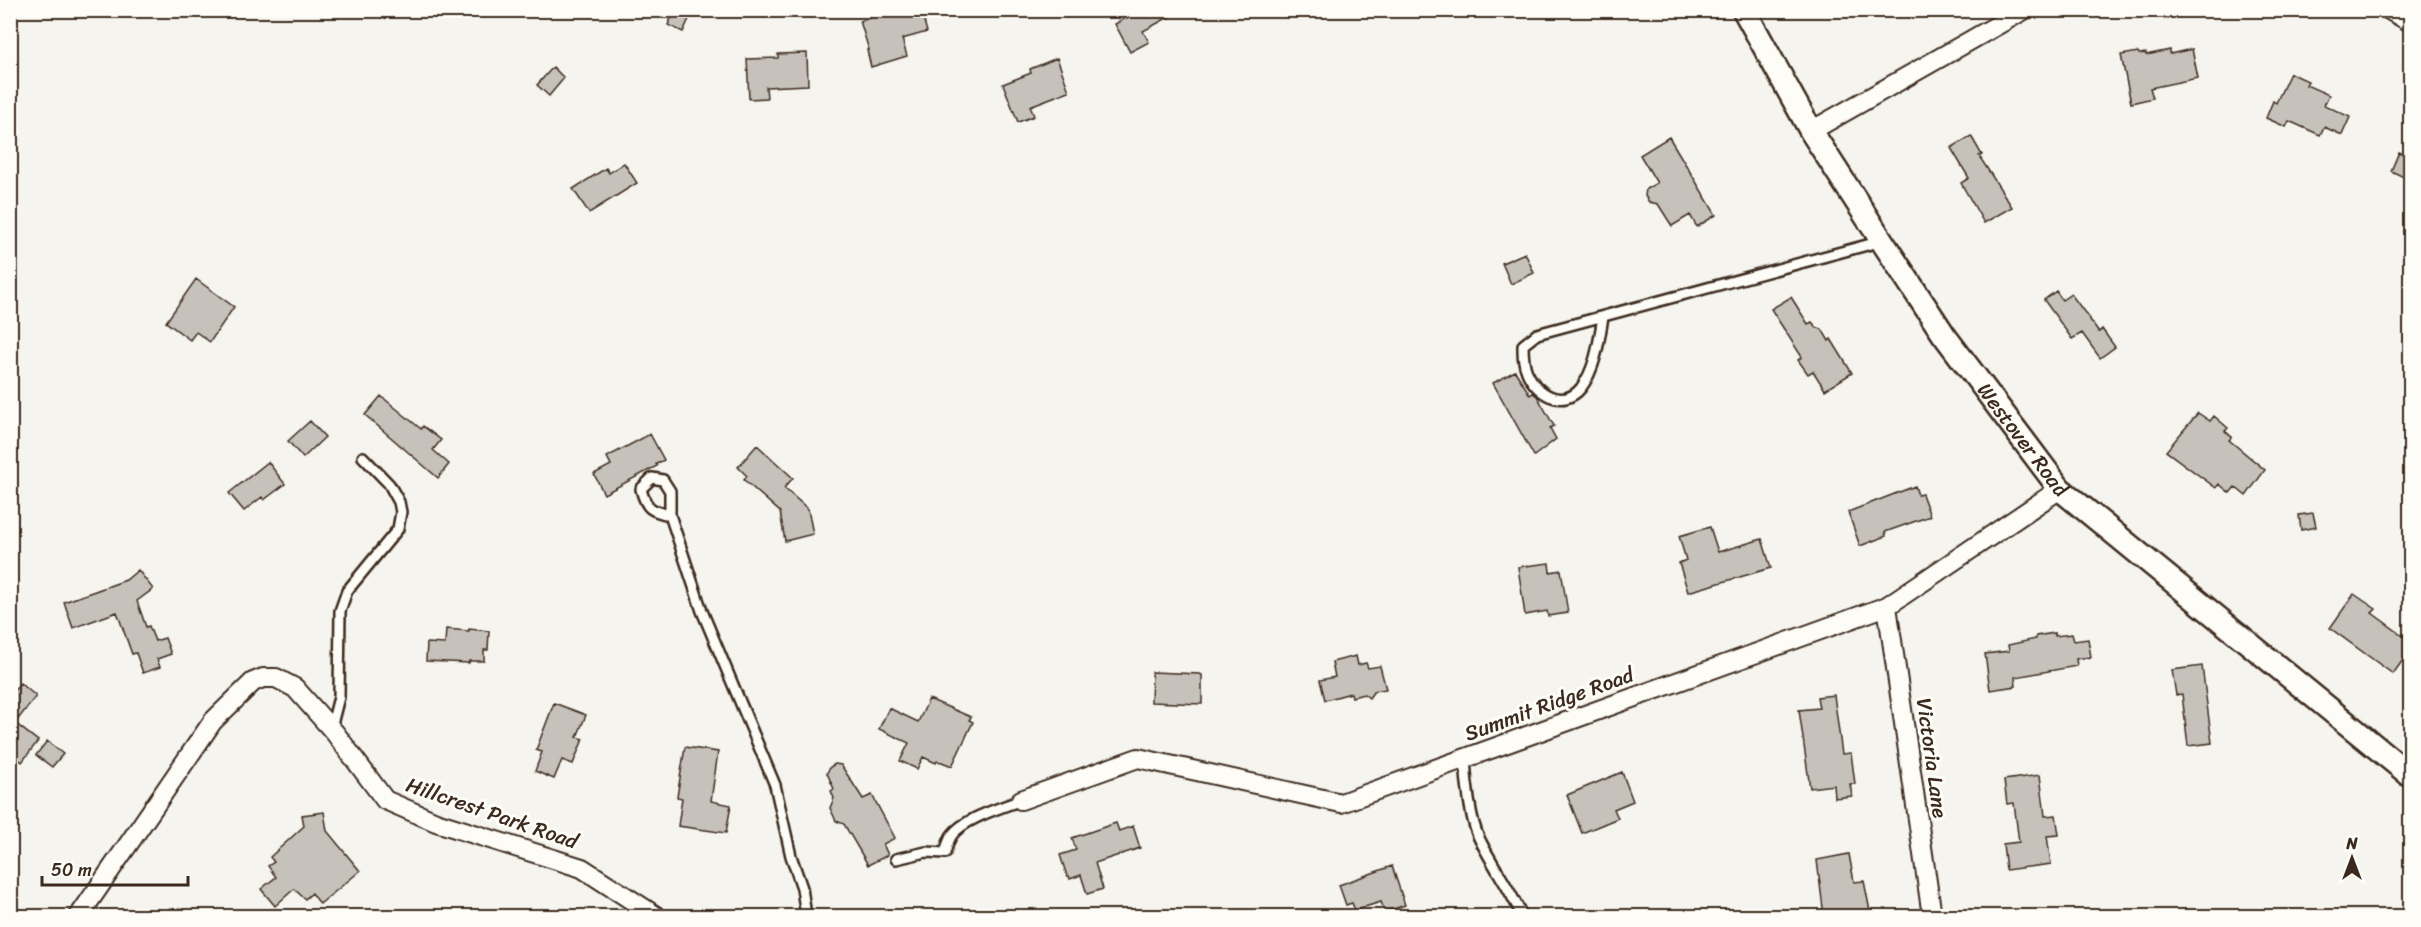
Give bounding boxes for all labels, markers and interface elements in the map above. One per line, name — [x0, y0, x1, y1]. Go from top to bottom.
street label: Westover Road — [1967, 374, 2078, 509]
street label: Summit Ridge Road — [1459, 655, 1641, 752]
street label: Victoria Lane — [1905, 696, 1959, 820]
street label: Hillcrest Park Road — [401, 766, 585, 861]
north arrow — [2322, 828, 2382, 888]
text: N — [2345, 829, 2358, 858]
scale bar — [42, 849, 188, 887]
text: 50 m — [51, 854, 92, 886]

